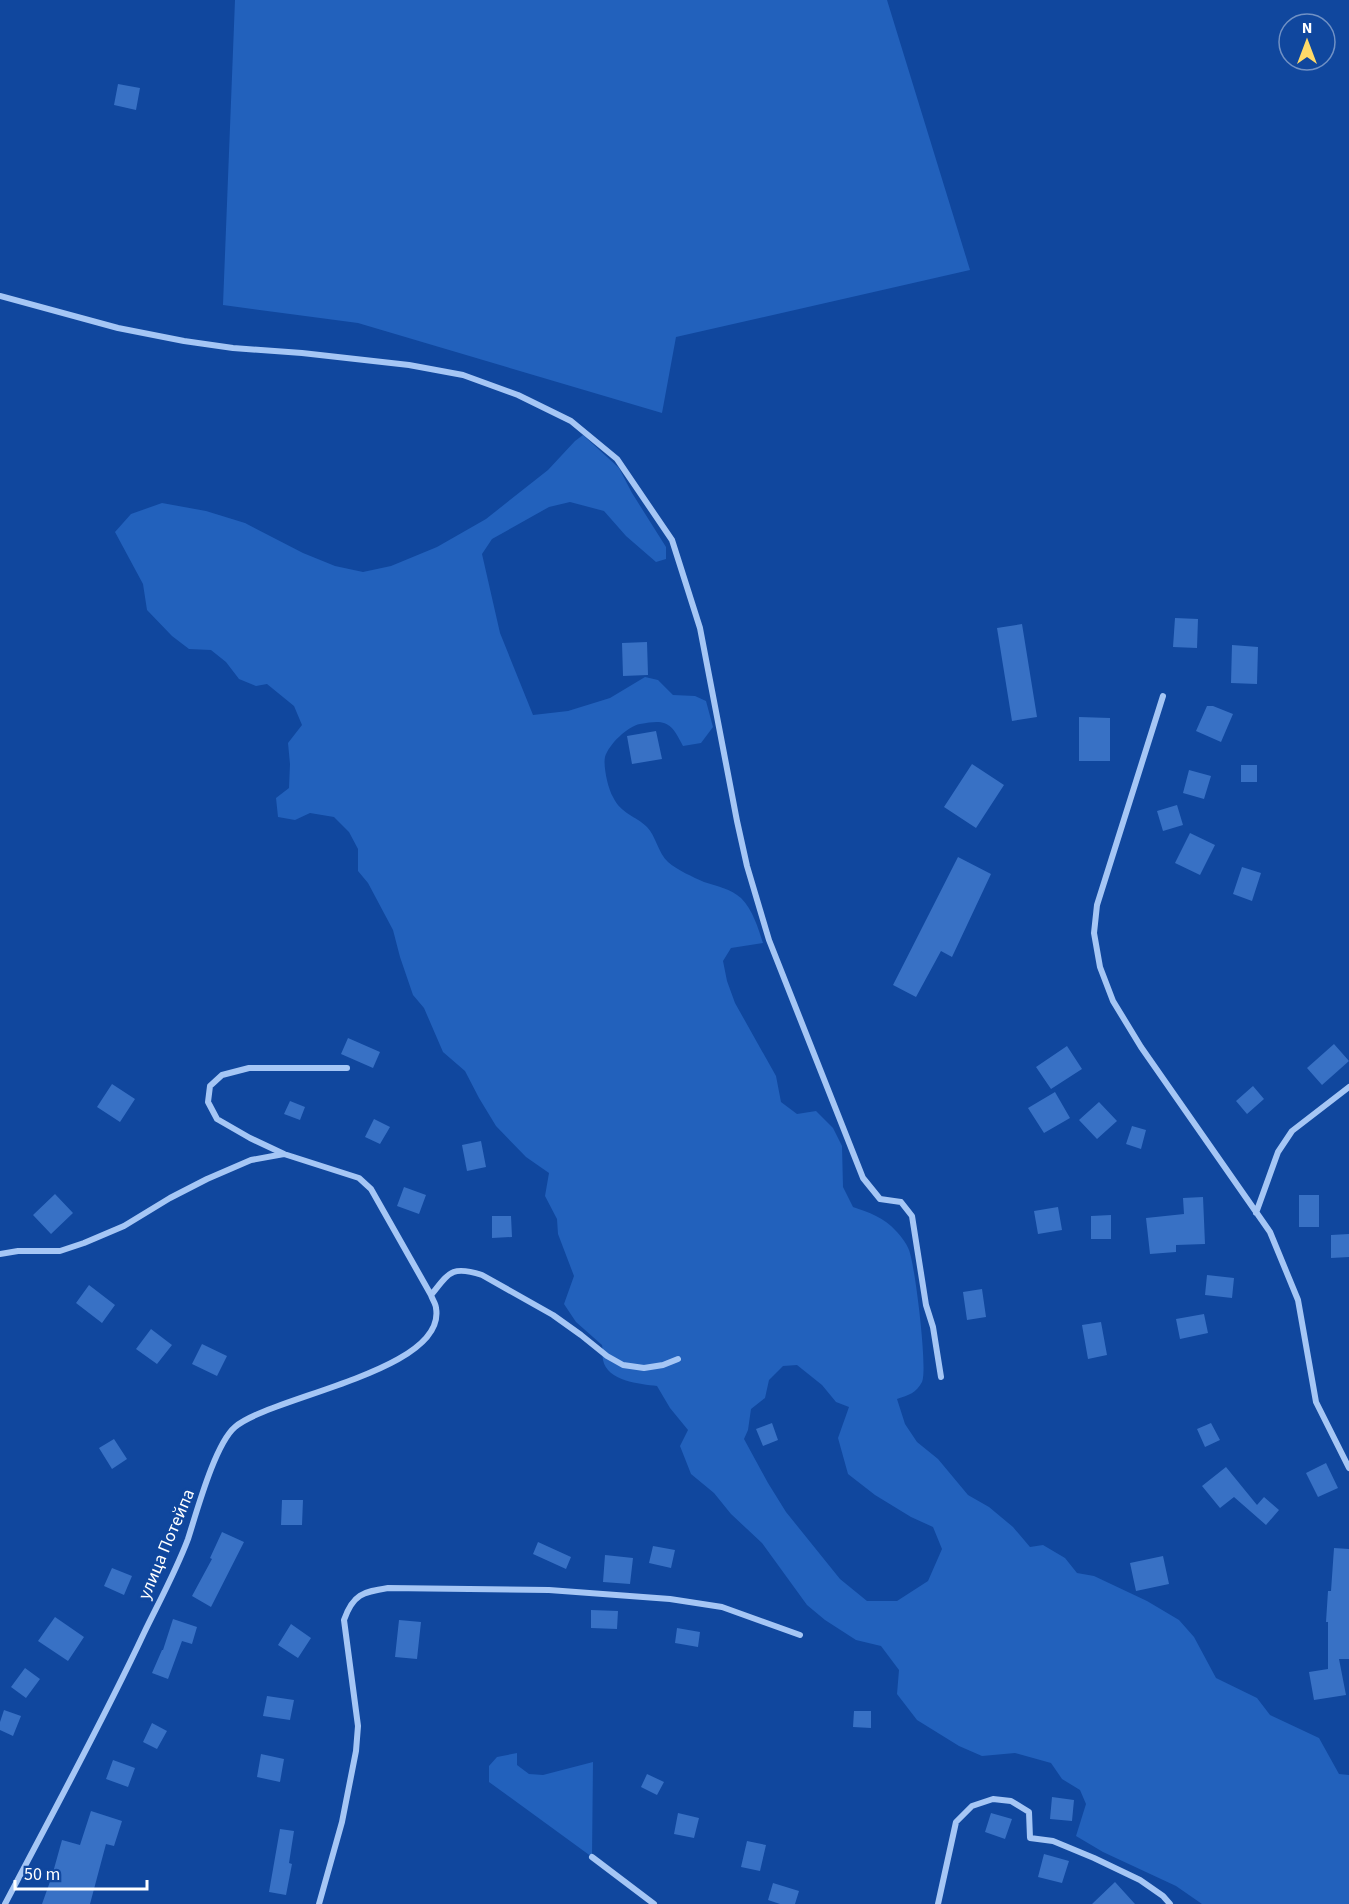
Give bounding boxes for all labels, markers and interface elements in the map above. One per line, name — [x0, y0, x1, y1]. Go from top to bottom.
north arrow — [1277, 12, 1337, 72]
text: N — [1302, 17, 1312, 39]
street label: улица Потейпа — [132, 1485, 201, 1603]
scale bar — [15, 1853, 147, 1891]
text: 50 m — [24, 1862, 60, 1887]

